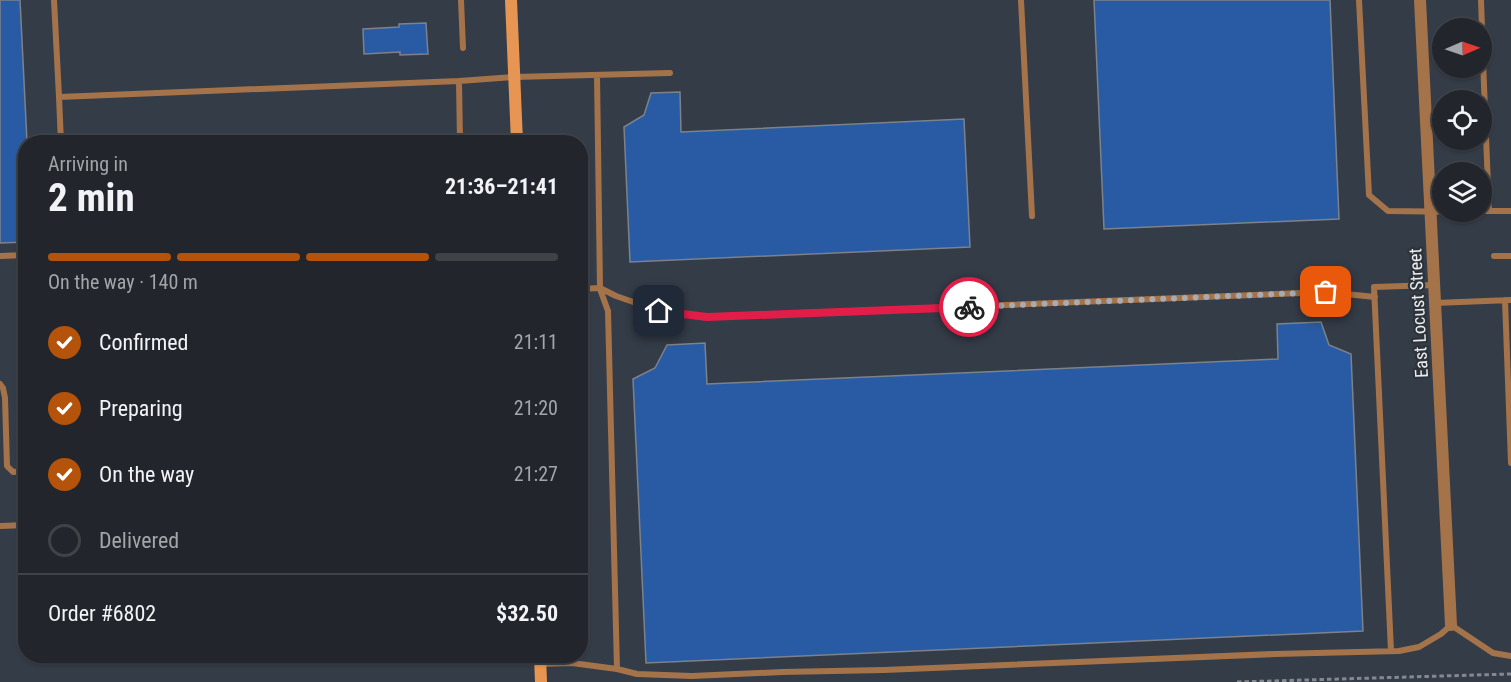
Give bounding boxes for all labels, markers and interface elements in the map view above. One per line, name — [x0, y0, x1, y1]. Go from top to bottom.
north arrow — [1432, 18, 1492, 78]
map controls — [1432, 18, 1492, 222]
button: locate — [1432, 90, 1492, 150]
text: Arriving in — [48, 152, 128, 176]
button: layers — [1432, 162, 1492, 222]
text: 21:36–21:41 — [445, 174, 558, 199]
text: 2 min — [48, 175, 135, 221]
street label: East Locust Street — [1404, 248, 1432, 378]
pin — [1300, 266, 1351, 317]
text: On the way · 140 m — [48, 270, 198, 294]
icon: bag — [1309, 275, 1342, 308]
courier — [939, 277, 999, 337]
pin — [633, 285, 684, 336]
icon: bike — [953, 291, 986, 324]
icon: home — [642, 294, 675, 327]
icon: check — [48, 326, 81, 359]
text: Confirmed — [99, 330, 188, 355]
text: 21:11 — [514, 330, 558, 354]
icon: check — [48, 392, 81, 425]
text: Preparing — [99, 396, 183, 421]
text: 21:20 — [514, 396, 558, 420]
icon: check — [48, 458, 81, 491]
text: On the way — [99, 462, 194, 487]
text: 21:27 — [514, 462, 558, 486]
text: Delivered — [99, 528, 179, 553]
text: Order #6802 — [48, 601, 156, 626]
text: $32.50 — [496, 601, 558, 626]

